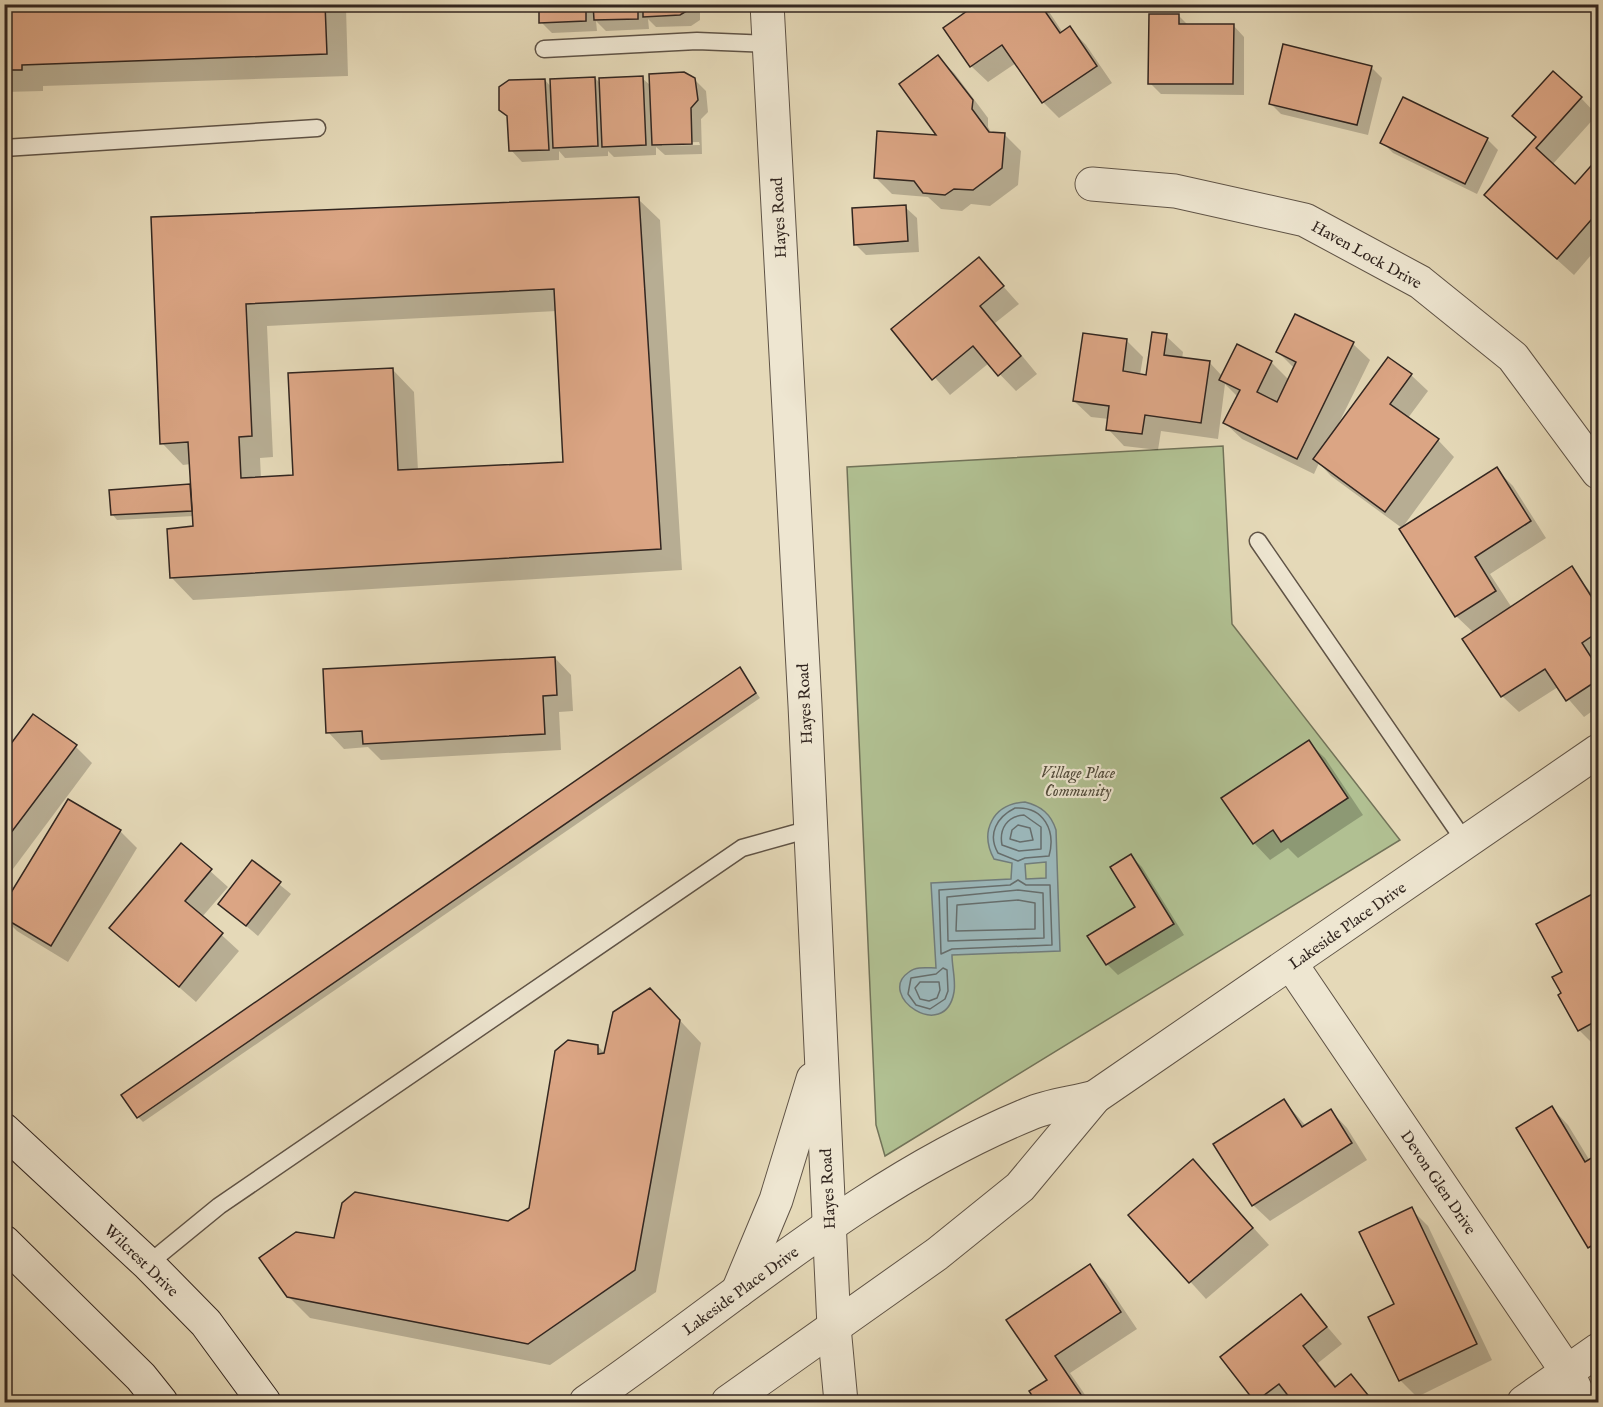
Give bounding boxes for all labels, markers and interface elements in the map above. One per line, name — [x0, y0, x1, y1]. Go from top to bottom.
street label: Hayes Road — [768, 177, 792, 259]
street label: Haven Lock Drive — [1307, 217, 1425, 294]
street label: Hayes Road — [794, 663, 818, 745]
park label: Village Place Community — [1041, 764, 1116, 802]
street label: Lakeside Place Drive — [1286, 879, 1411, 975]
street label: Devon Glen Drive — [1395, 1127, 1480, 1239]
street label: Hayes Road — [817, 1148, 841, 1230]
street label: Wilcrest Drive — [99, 1221, 182, 1302]
street label: Lakeside Place Drive — [679, 1243, 803, 1341]

